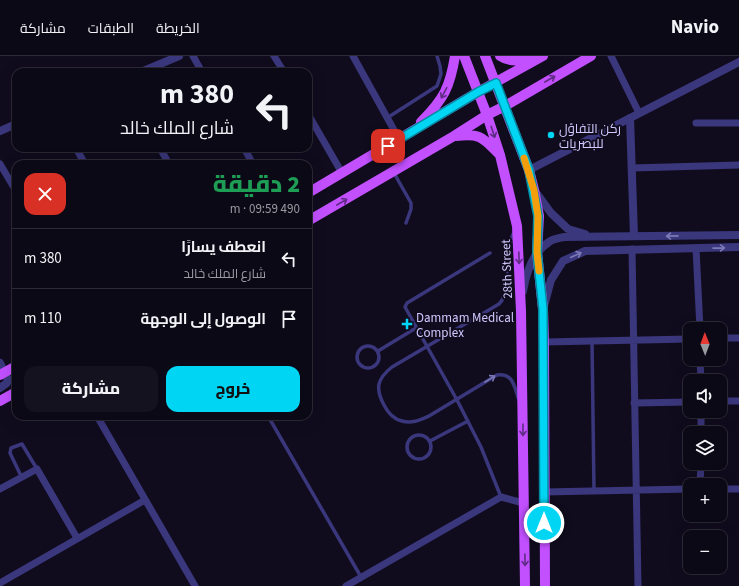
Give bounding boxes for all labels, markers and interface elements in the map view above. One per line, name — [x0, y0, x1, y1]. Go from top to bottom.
text: Navio — [671, 14, 719, 41]
text: مشاركة — [20, 19, 66, 39]
text: الطبقات — [88, 19, 134, 39]
text: الخريطة — [156, 19, 200, 39]
text: 380 m — [160, 74, 234, 114]
one-way arrow — [544, 75, 556, 83]
icon: left — [248, 84, 300, 136]
one-way arrow — [440, 87, 447, 99]
text: شارع الملك خالد — [120, 116, 234, 141]
place label: ركن التفاؤل للبصريات — [559, 120, 621, 153]
one-way arrow — [489, 125, 497, 137]
pin — [371, 129, 405, 163]
marker: ركن التفاؤل للبصريات — [546, 130, 556, 140]
icon: arrive — [377, 135, 399, 157]
text: 2 دقيقة — [213, 167, 300, 202]
button: close — [24, 173, 66, 215]
one-way arrow — [336, 197, 348, 205]
text: 490 m · 09:59 — [230, 200, 300, 218]
one-way arrow — [666, 232, 679, 240]
text: انعطف يسارًا — [181, 237, 266, 258]
street label: 28th Street — [497, 238, 517, 299]
one-way arrow — [712, 244, 725, 251]
text: 380 m — [24, 248, 62, 269]
icon: left — [278, 248, 300, 270]
one-way arrow — [515, 251, 522, 264]
one-way arrow — [570, 251, 582, 258]
text: شارع الملك خالد — [184, 265, 266, 283]
text: 110 m — [24, 308, 62, 329]
icon: arrive — [278, 308, 300, 330]
text: الوصول إلى الوجهة — [140, 309, 266, 330]
place label: Dammam Medical Complex — [416, 309, 514, 342]
marker: Dammam Medical Complex — [401, 318, 413, 330]
north arrow — [683, 322, 727, 366]
map controls — [683, 322, 727, 574]
button: مشاركة — [24, 366, 158, 412]
button: خروج — [166, 366, 300, 412]
button: sound — [683, 374, 727, 418]
one-way arrow — [484, 375, 496, 383]
one-way arrow — [519, 423, 527, 436]
button: layers — [683, 426, 727, 470]
button: + — [683, 478, 727, 522]
position arrow — [523, 502, 565, 544]
button: − — [683, 530, 727, 574]
one-way arrow — [521, 553, 528, 566]

